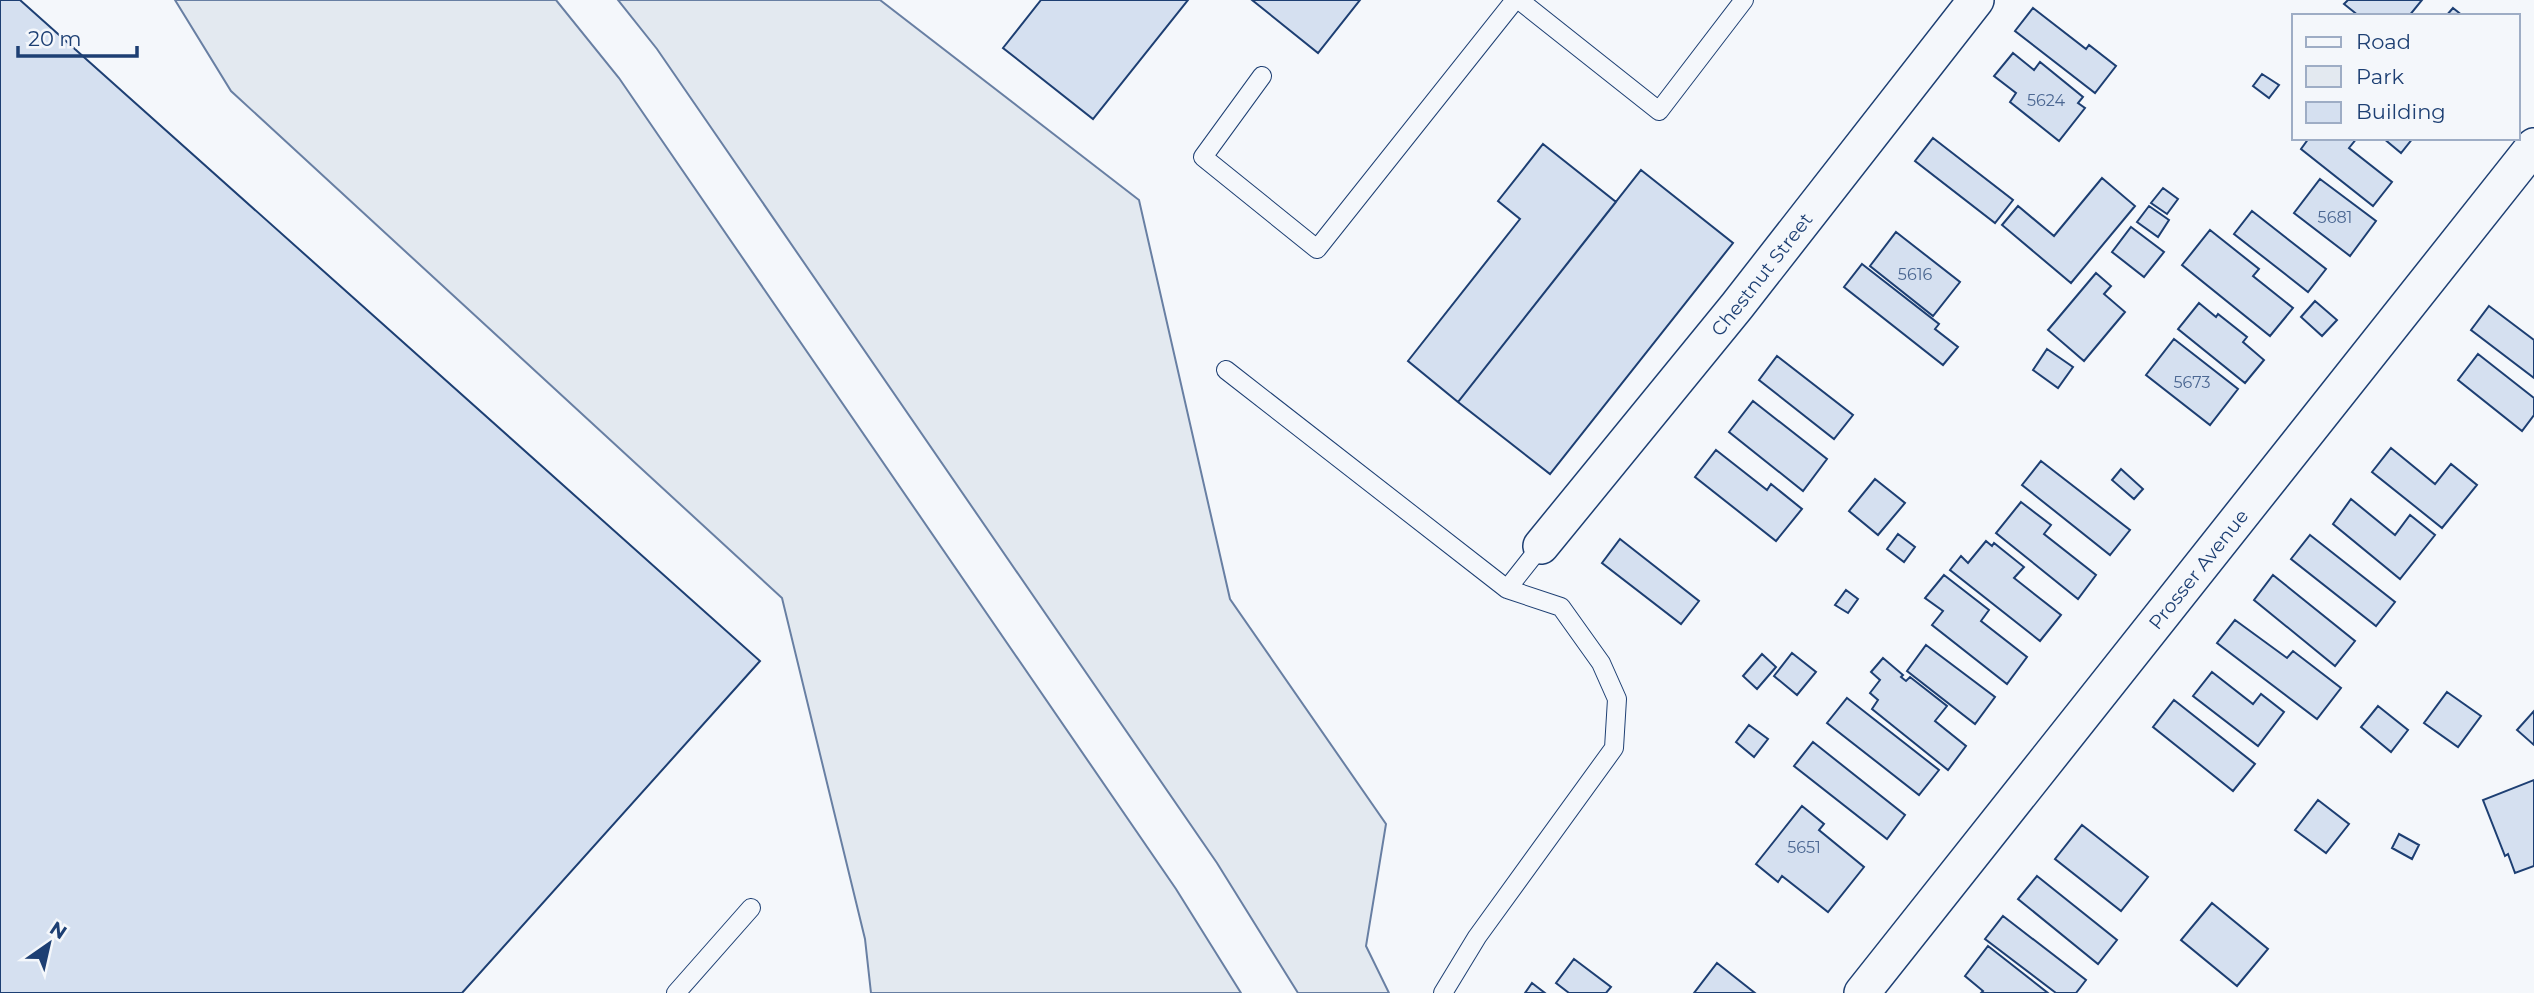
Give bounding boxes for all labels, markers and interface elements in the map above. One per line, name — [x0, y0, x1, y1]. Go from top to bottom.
scale bar — [18, 14, 136, 58]
legend — [2292, 14, 2520, 140]
text: 20 m — [28, 26, 82, 51]
text: Road — [2356, 29, 2411, 54]
text: Park — [2356, 64, 2404, 89]
house number: 5624 — [2027, 91, 2065, 110]
text: Building — [2356, 99, 2446, 124]
street label: Chestnut Street — [1706, 208, 1817, 341]
house number: 5681 — [2318, 208, 2352, 227]
house number: 5616 — [1898, 265, 1932, 284]
house number: 5673 — [2174, 373, 2210, 392]
street label: Prosser Avenue — [2144, 504, 2253, 634]
house number: 5651 — [1787, 838, 1821, 857]
north arrow — [14, 909, 84, 979]
text: N — [45, 916, 71, 944]

